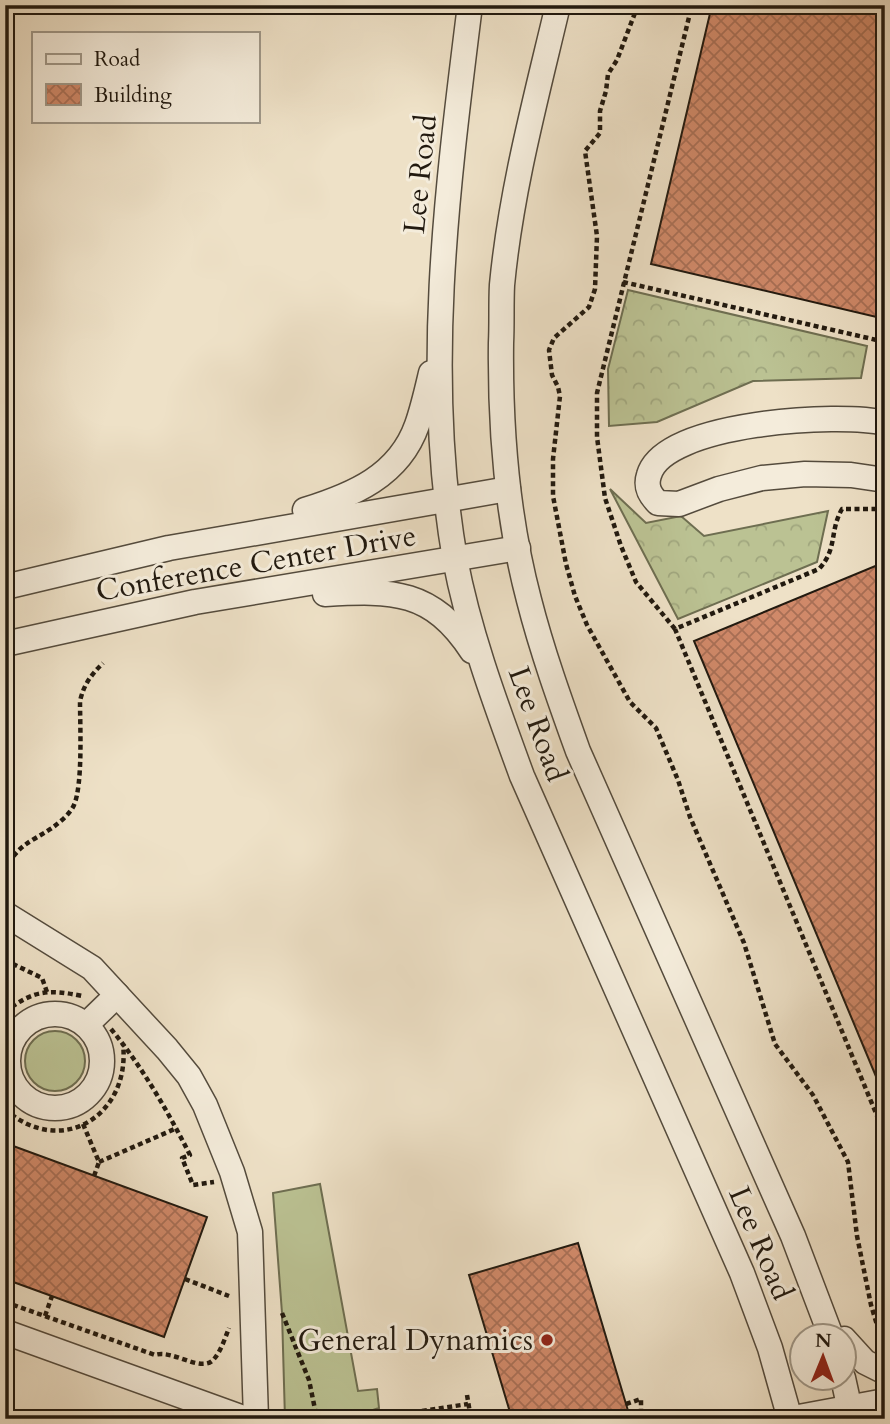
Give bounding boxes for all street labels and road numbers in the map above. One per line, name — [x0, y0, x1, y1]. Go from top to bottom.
street label: Lee Road — [394, 113, 447, 236]
street label: Conference Center Drive — [93, 515, 419, 612]
street label: Lee Road — [498, 661, 577, 787]
street label: Lee Road — [718, 1180, 803, 1306]

